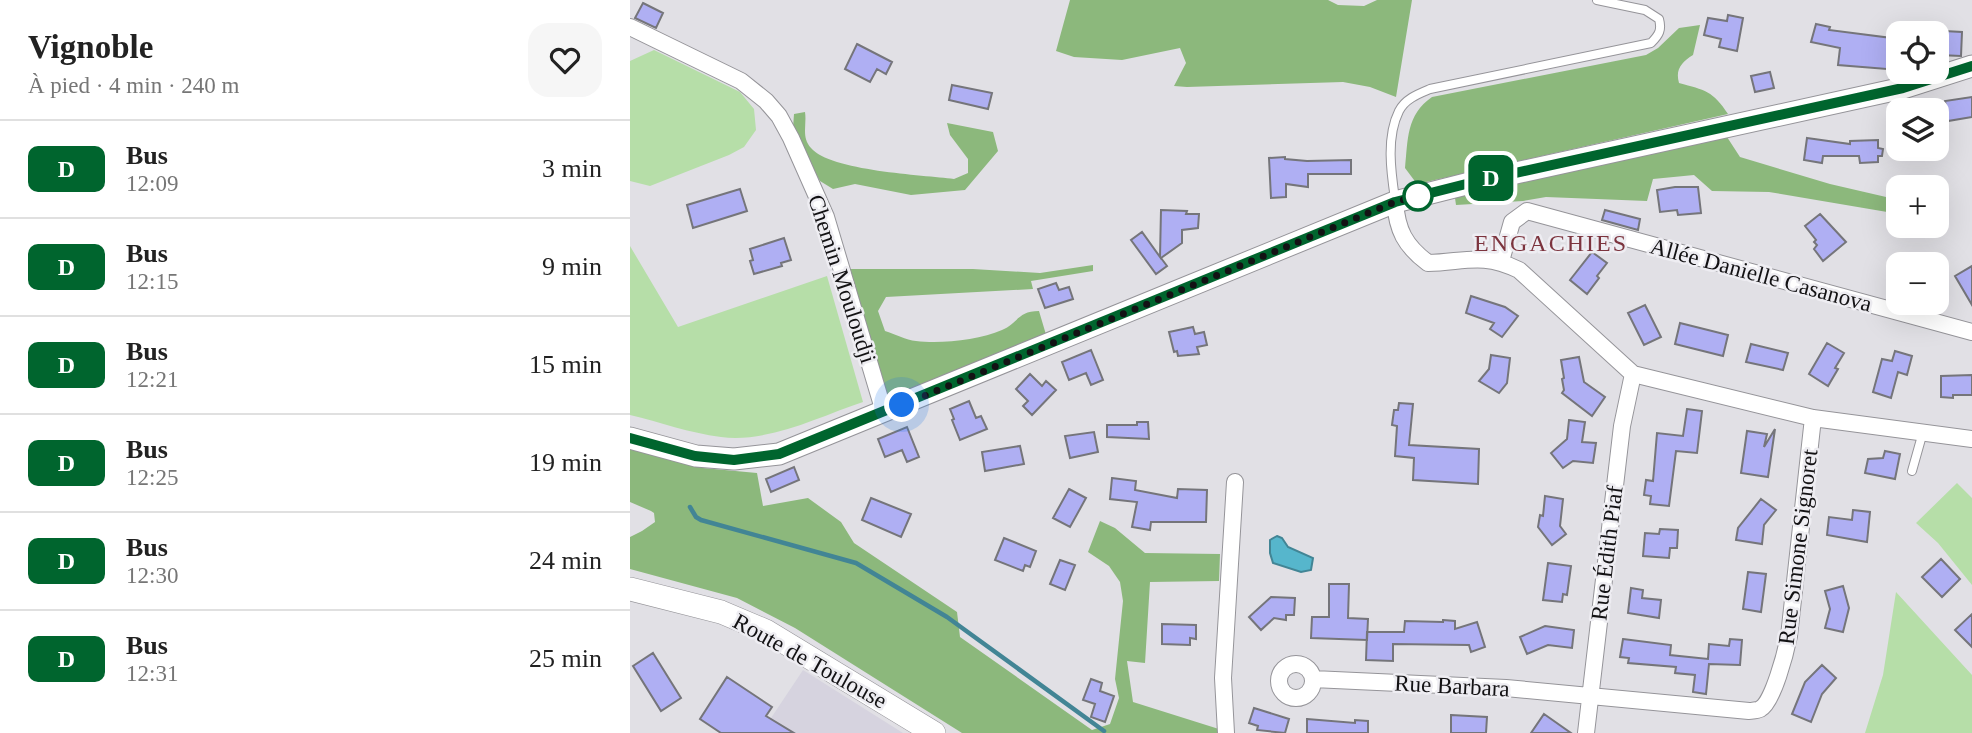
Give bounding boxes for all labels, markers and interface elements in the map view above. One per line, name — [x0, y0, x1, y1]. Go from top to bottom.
map controls — [1886, 21, 1949, 315]
button: locate — [1886, 21, 1949, 84]
button: heart — [528, 23, 602, 97]
text: Vignoble — [28, 29, 153, 65]
text: À pied · 4 min · 240 m — [28, 73, 239, 98]
button: layers — [1886, 98, 1949, 161]
text: Bus — [126, 141, 168, 170]
text: 3 min — [542, 154, 602, 183]
line badge: D — [1468, 155, 1514, 201]
text: D — [58, 156, 75, 182]
text: D — [1482, 165, 1500, 191]
text: 12:09 — [126, 171, 178, 196]
button: + — [1886, 175, 1949, 238]
unlabelled marker — [1403, 181, 1433, 211]
street label: Chemin Mouloudji — [803, 192, 881, 366]
district label: ENGACHIES — [1474, 230, 1628, 256]
street label: Allée Danielle Casanova — [1647, 233, 1875, 317]
text: Bus — [126, 239, 168, 268]
text: 9 min — [542, 252, 602, 281]
button: − — [1886, 252, 1949, 315]
text: D — [58, 254, 75, 280]
text: 12:15 — [126, 269, 178, 294]
text: Bus — [126, 337, 168, 366]
text: 15 min — [529, 350, 602, 379]
text: D — [58, 352, 75, 378]
text: 12:21 — [126, 367, 178, 392]
your location — [884, 387, 919, 422]
text: Bus — [126, 435, 168, 464]
street label: Rue Simone Signoret — [1774, 447, 1822, 646]
text: 19 min — [529, 448, 602, 477]
text: D — [58, 450, 75, 476]
text: 12:25 — [126, 465, 178, 490]
street label: Rue Édith Piaf — [1586, 484, 1628, 622]
text: Bus — [126, 533, 168, 562]
text: 24 min — [529, 546, 602, 575]
text: D — [58, 548, 75, 574]
text: 12:30 — [126, 563, 178, 588]
street label: Route de Toulouse — [729, 608, 891, 714]
text: Bus — [126, 631, 168, 660]
text: 25 min — [529, 644, 602, 673]
text: D — [58, 646, 75, 672]
text: 12:31 — [126, 661, 178, 686]
street label: Rue Barbara — [1394, 670, 1510, 702]

